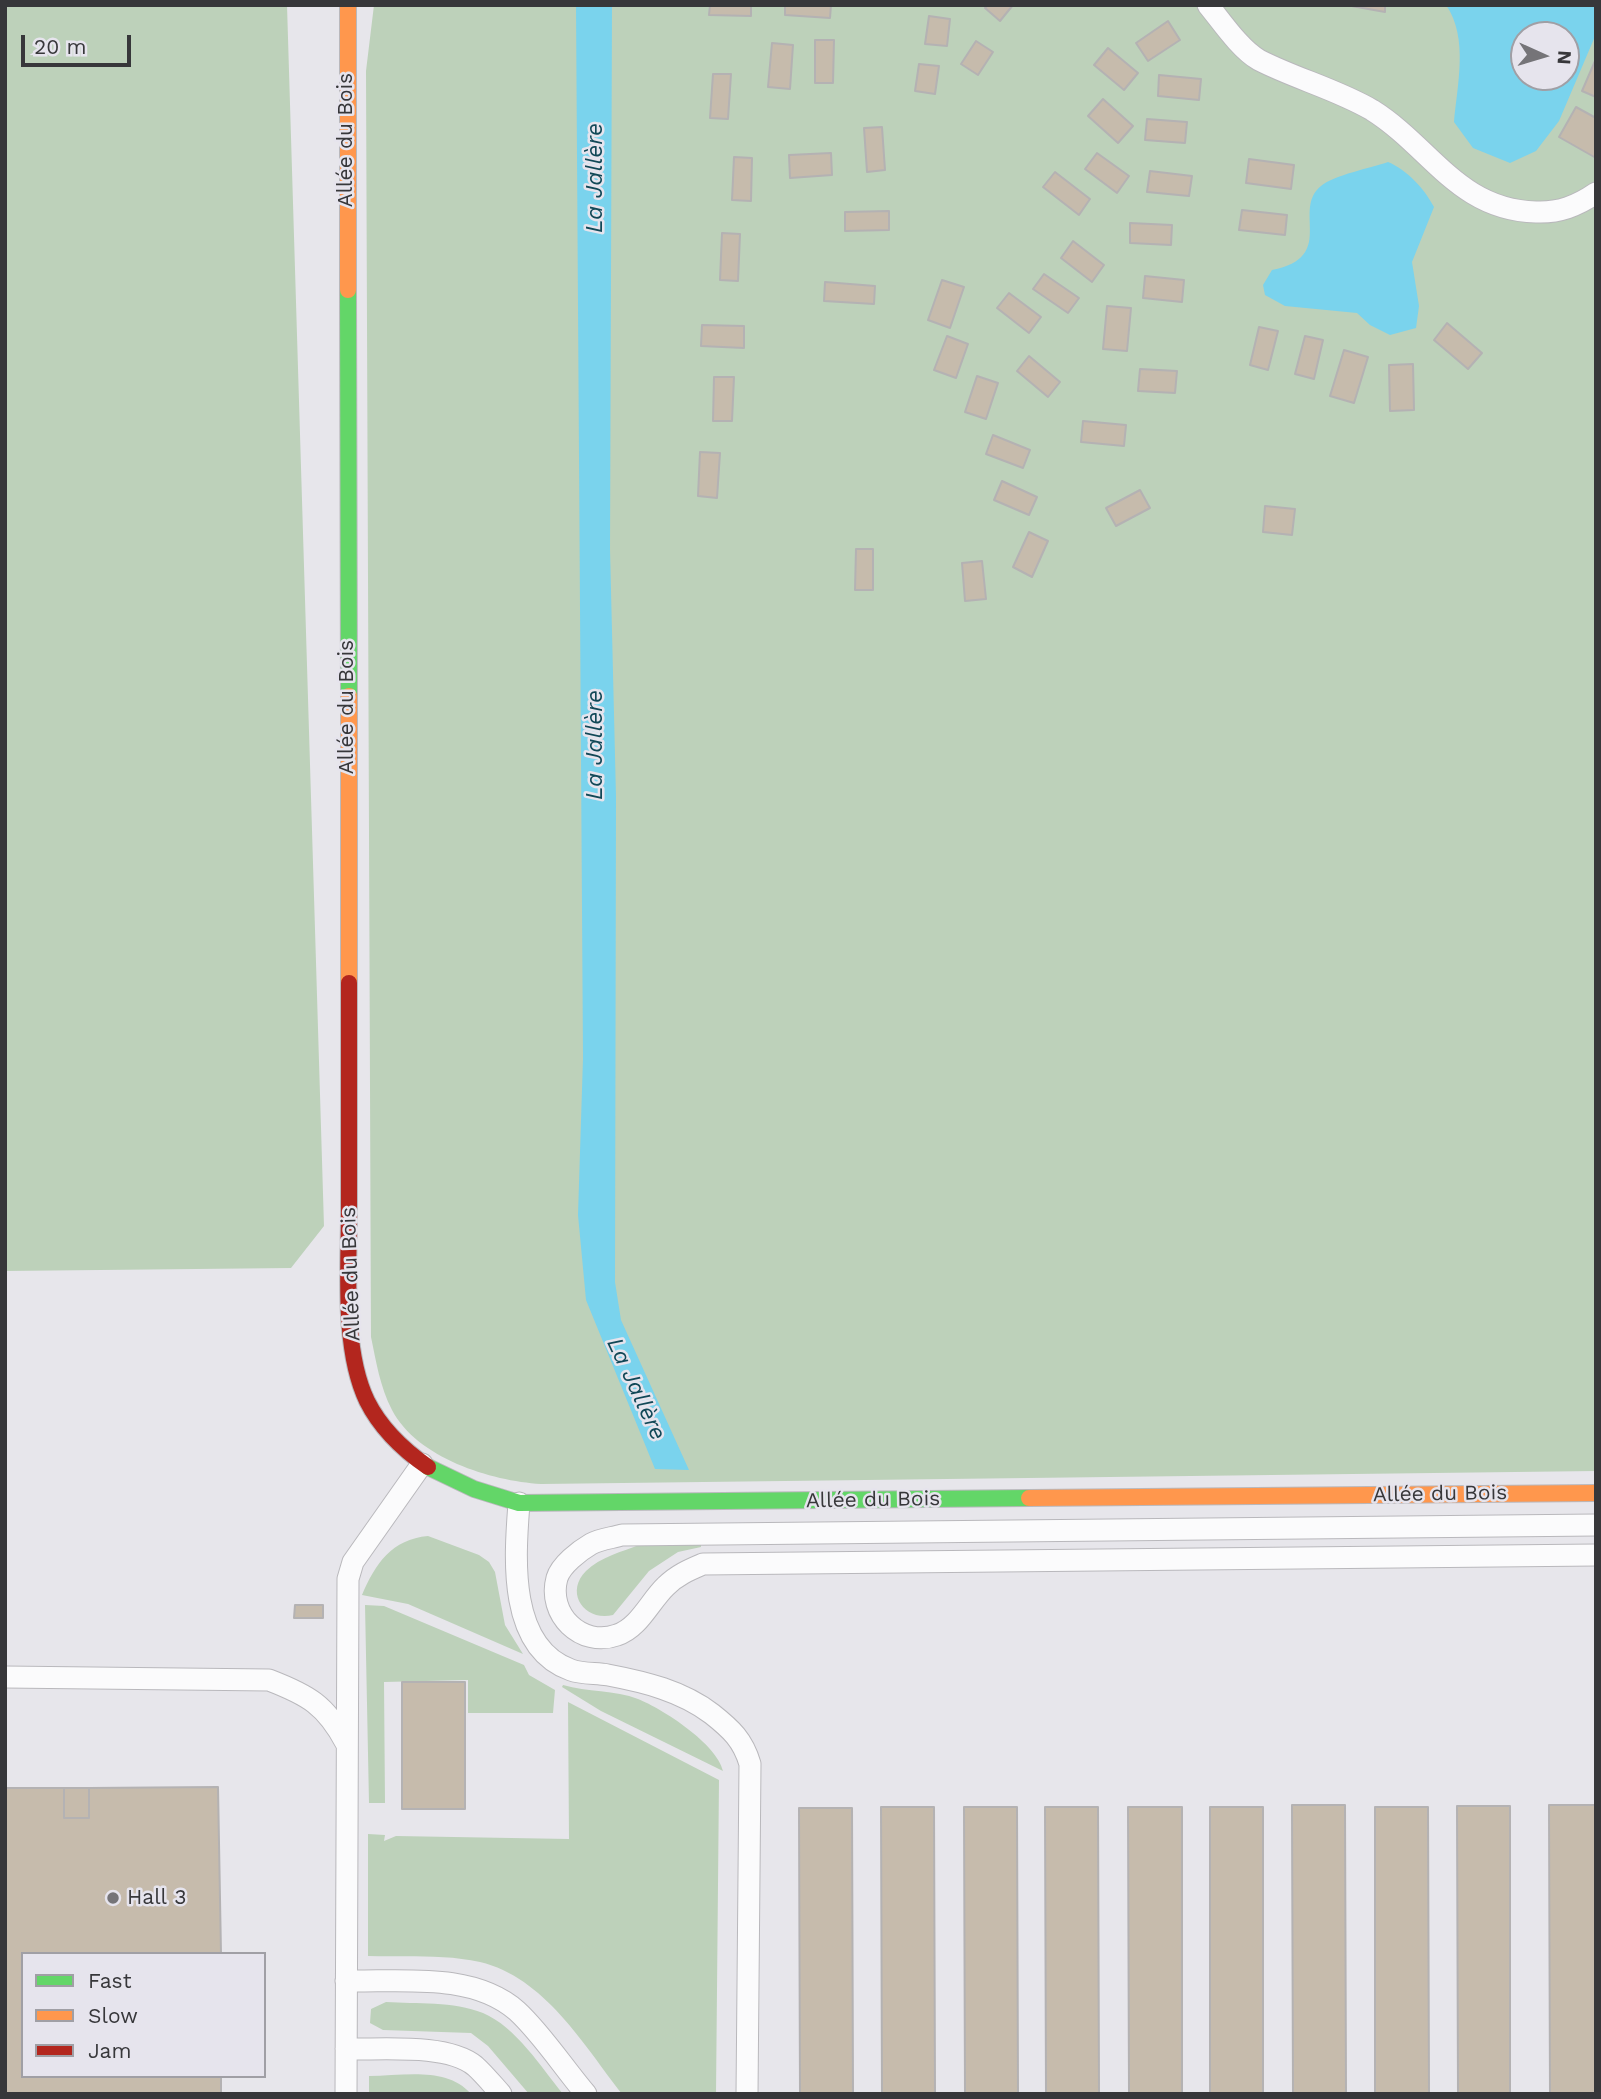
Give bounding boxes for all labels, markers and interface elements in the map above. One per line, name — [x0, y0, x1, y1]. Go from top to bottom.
scale bar — [24, 21, 135, 65]
north arrow — [1510, 21, 1580, 91]
text: 20 m — [34, 34, 86, 59]
text: N — [1552, 50, 1576, 65]
street label: Allée du Bois — [333, 73, 359, 207]
water label: La Jallère — [581, 123, 609, 233]
street label: Allée du Bois — [334, 640, 360, 774]
water label: La Jallère — [581, 690, 609, 800]
street label: Allée du Bois — [336, 1206, 366, 1342]
water label: La Jallère — [600, 1333, 672, 1445]
street label: Allée du Bois — [1373, 1480, 1507, 1508]
street label: Allée du Bois — [806, 1486, 940, 1514]
place label: Hall 3 — [127, 1885, 186, 1911]
marker: Hall 3 — [105, 1890, 121, 1906]
legend — [21, 1952, 266, 2078]
text: Fast — [88, 1968, 132, 1993]
text: Slow — [88, 2003, 138, 2028]
text: Jam — [88, 2038, 131, 2063]

